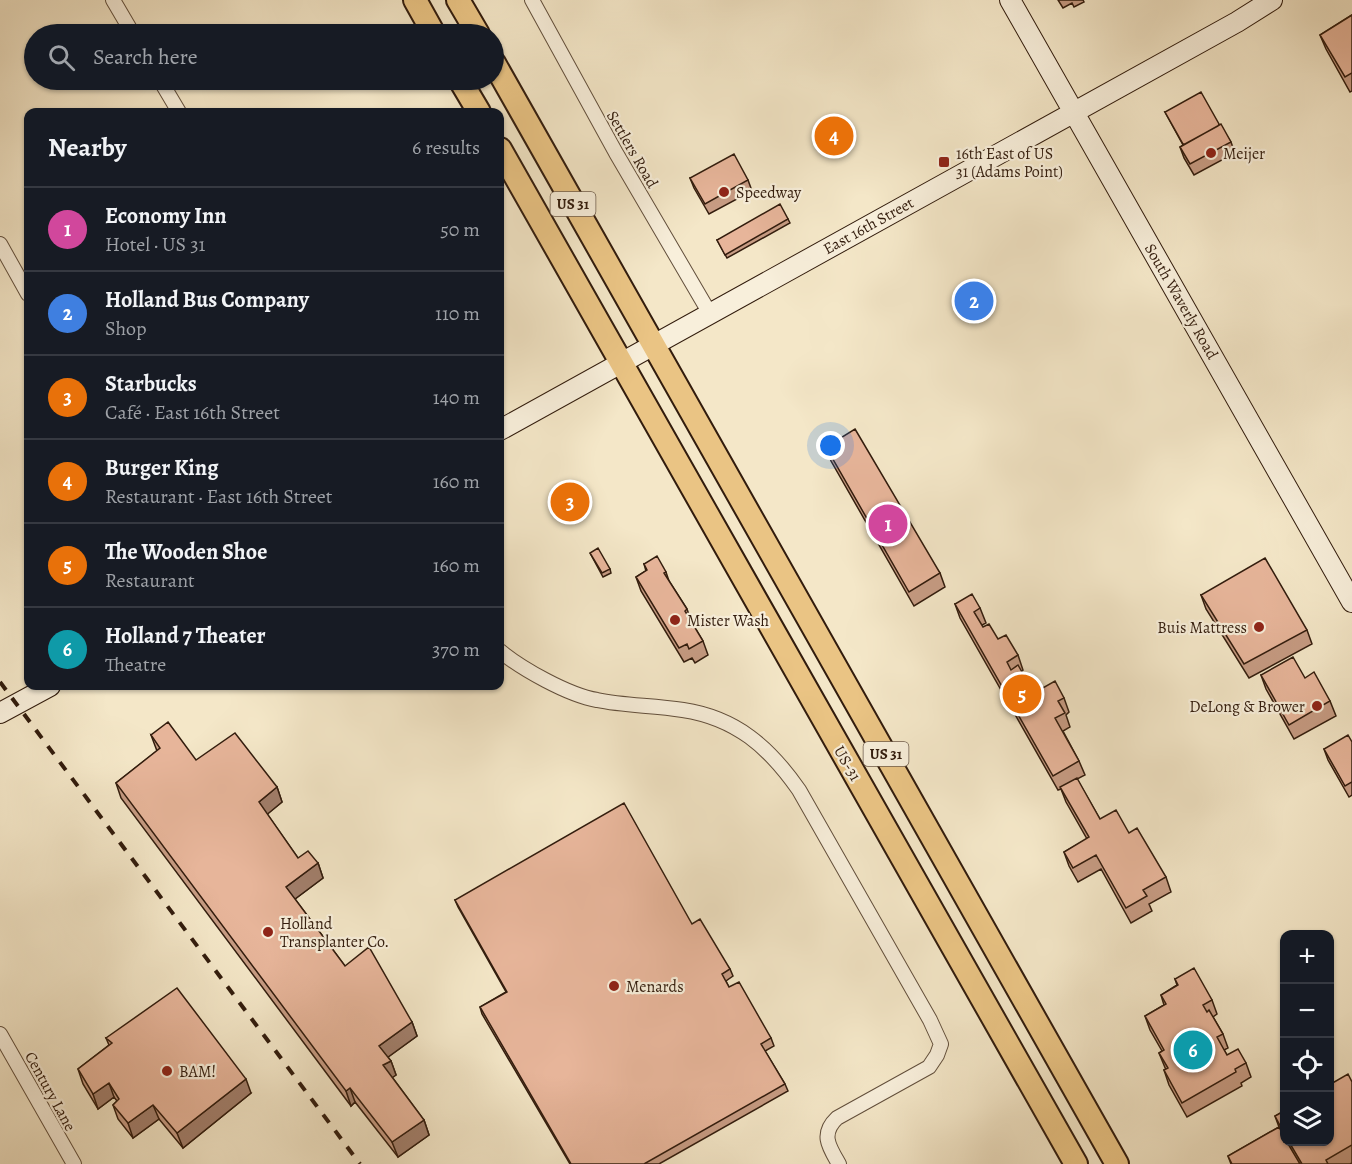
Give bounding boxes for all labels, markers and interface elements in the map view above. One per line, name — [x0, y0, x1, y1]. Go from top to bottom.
search box — [24, 24, 504, 90]
icon: search — [45, 41, 78, 74]
text: Search here — [93, 42, 198, 72]
street label: Settlers Road — [601, 107, 663, 193]
pin: 4 — [814, 114, 854, 158]
text: Nearby — [48, 130, 127, 165]
text: 6 results — [412, 134, 480, 161]
place label: 16th East of US 31 (Adams Point) — [956, 143, 1063, 183]
place label: Meijer — [1223, 143, 1265, 165]
marker: Meijer — [1204, 146, 1218, 160]
marker: 16th East of US 31 (Adams Point) — [937, 155, 951, 169]
place label: Speedway — [736, 182, 802, 204]
marker: Speedway — [717, 185, 731, 199]
road number: US 31 — [550, 192, 596, 216]
street label: East 16th Street — [819, 192, 918, 260]
text: Economy Inn — [105, 201, 227, 231]
text: 1 — [64, 216, 71, 243]
text: 50 m — [440, 216, 480, 243]
text: Hotel · US 31 — [105, 231, 205, 258]
street label: South Waverly Road — [1139, 240, 1223, 364]
pin: 2 — [954, 278, 994, 324]
text: Holland Bus Company — [105, 285, 309, 315]
text: 2 — [63, 300, 72, 327]
text: 110 m — [435, 300, 480, 327]
text: Shop — [105, 315, 147, 342]
text: Starbucks — [105, 369, 197, 399]
text: 3 — [63, 384, 72, 411]
text: 140 m — [433, 384, 480, 411]
text: Café · East 16th Street — [105, 399, 280, 426]
your location — [816, 431, 845, 460]
text: Burger King — [105, 453, 218, 483]
text: 4 — [63, 468, 72, 495]
text: 160 m — [433, 468, 480, 495]
pin: 3 — [550, 480, 590, 524]
text: Restaurant · East 16th Street — [105, 483, 332, 510]
pin: 1 — [868, 502, 908, 546]
text: The Wooden Shoe — [105, 537, 267, 567]
text: 5 — [63, 552, 72, 579]
text: 160 m — [433, 552, 480, 579]
text: Restaurant — [105, 567, 195, 594]
place label: Mister Wash — [687, 610, 770, 632]
marker: Mister Wash — [668, 613, 682, 627]
place label: Buis Mattress — [1157, 617, 1247, 639]
marker: Buis Mattress — [1252, 620, 1266, 634]
text: Holland 7 Theater — [105, 621, 266, 651]
text: 6 — [63, 636, 72, 663]
text: 370 m — [432, 636, 480, 663]
text: Theatre — [105, 651, 166, 678]
pin: 5 — [1002, 672, 1042, 716]
place label: DeLong & Brower — [1189, 696, 1305, 718]
marker: DeLong & Brower — [1310, 699, 1324, 713]
street label: US-31 — [828, 742, 866, 786]
road number: US 31 — [864, 742, 908, 766]
place label: Holland Transplanter Co. — [280, 913, 389, 953]
marker: Holland Transplanter Co. — [261, 925, 275, 939]
map controls — [1280, 930, 1334, 1146]
button: + — [1280, 930, 1334, 984]
place label: Menards — [626, 976, 684, 998]
marker: Menards — [607, 979, 621, 993]
button: − — [1280, 984, 1334, 1038]
pin: 6 — [1174, 1028, 1212, 1072]
button: locate — [1280, 1038, 1334, 1092]
street label: Century Lane — [19, 1048, 81, 1135]
place label: BAM! — [179, 1061, 216, 1083]
marker: BAM! — [160, 1064, 174, 1078]
button: layers — [1280, 1092, 1334, 1146]

